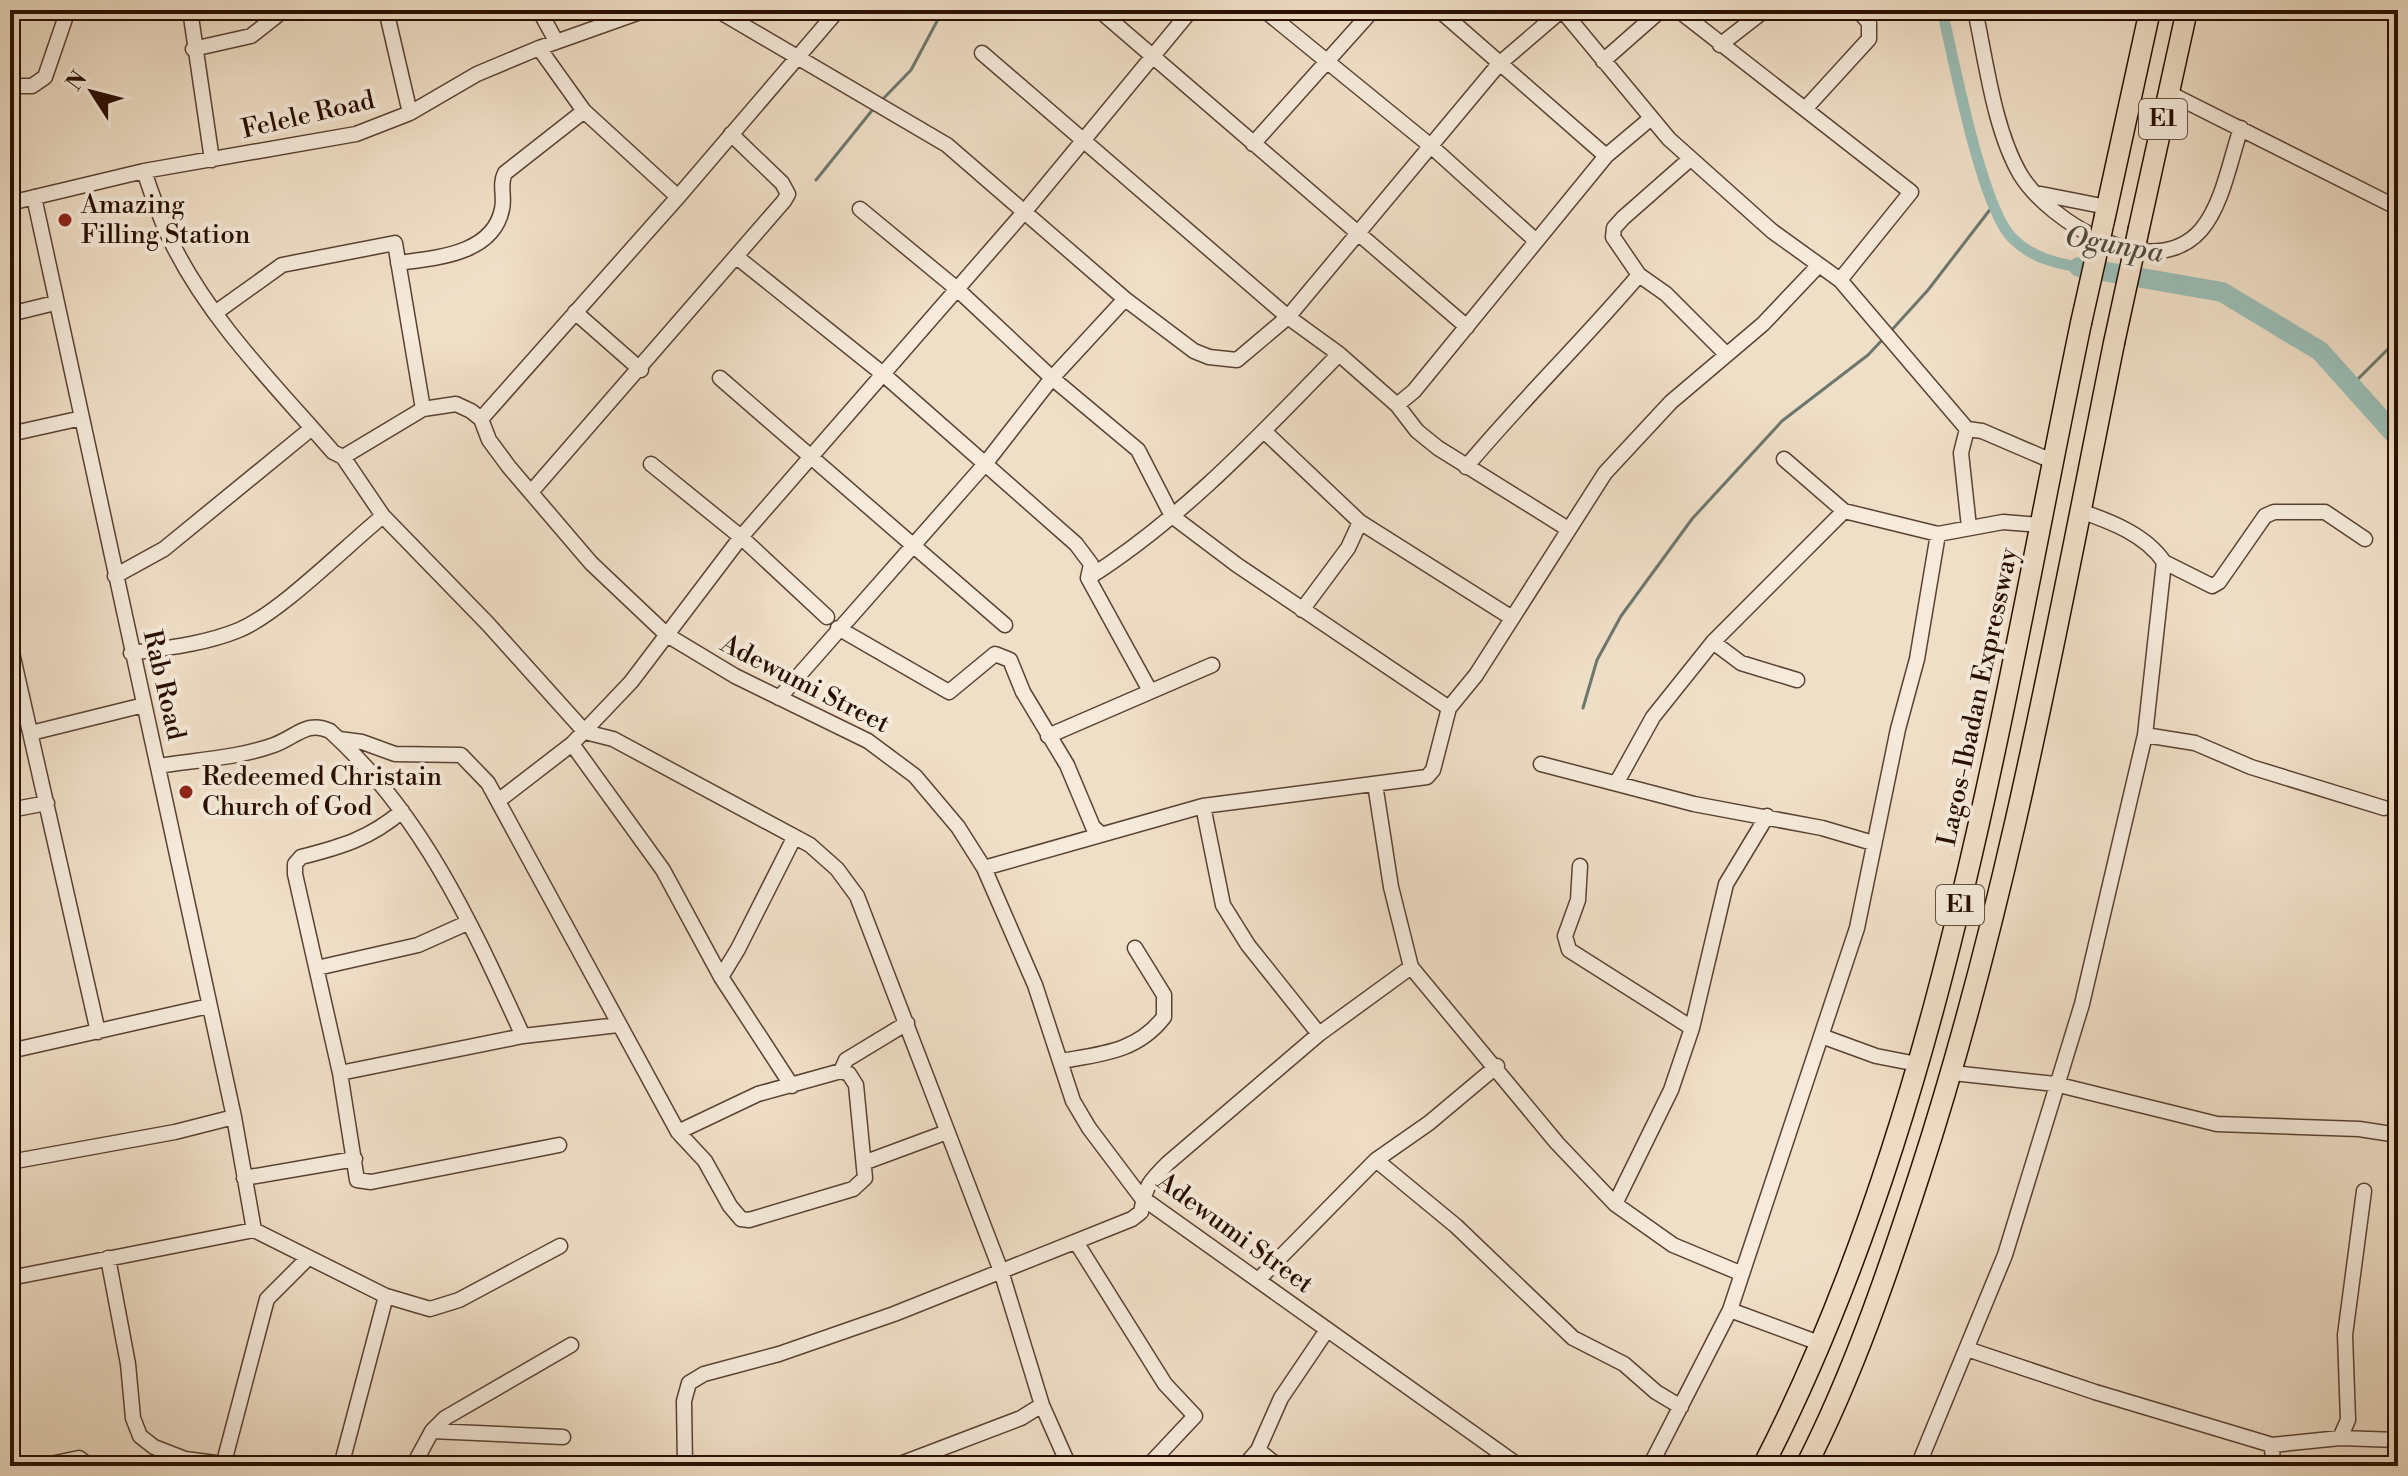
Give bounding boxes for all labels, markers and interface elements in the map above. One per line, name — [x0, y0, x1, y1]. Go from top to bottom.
north arrow — [52, 52, 132, 132]
text: N — [61, 66, 93, 96]
street label: Felele Road — [238, 84, 378, 146]
road number: E1 — [2139, 99, 2187, 139]
place label: Amazing Filling Station — [80, 189, 250, 251]
marker: Amazing Filling Station — [56, 211, 74, 229]
water label: Ogunpa — [2062, 219, 2166, 271]
street label: Lagos-Ibadan Expressway — [1931, 545, 2025, 849]
street label: Rab Road — [136, 627, 192, 743]
street label: Adewumi Street — [714, 627, 895, 740]
place label: Redeemed Christain Church of God — [202, 761, 442, 823]
marker: Redeemed Christain Church of God — [177, 783, 195, 801]
road number: E1 — [1936, 885, 1984, 925]
street label: Adewumi Street — [1150, 1165, 1319, 1300]

